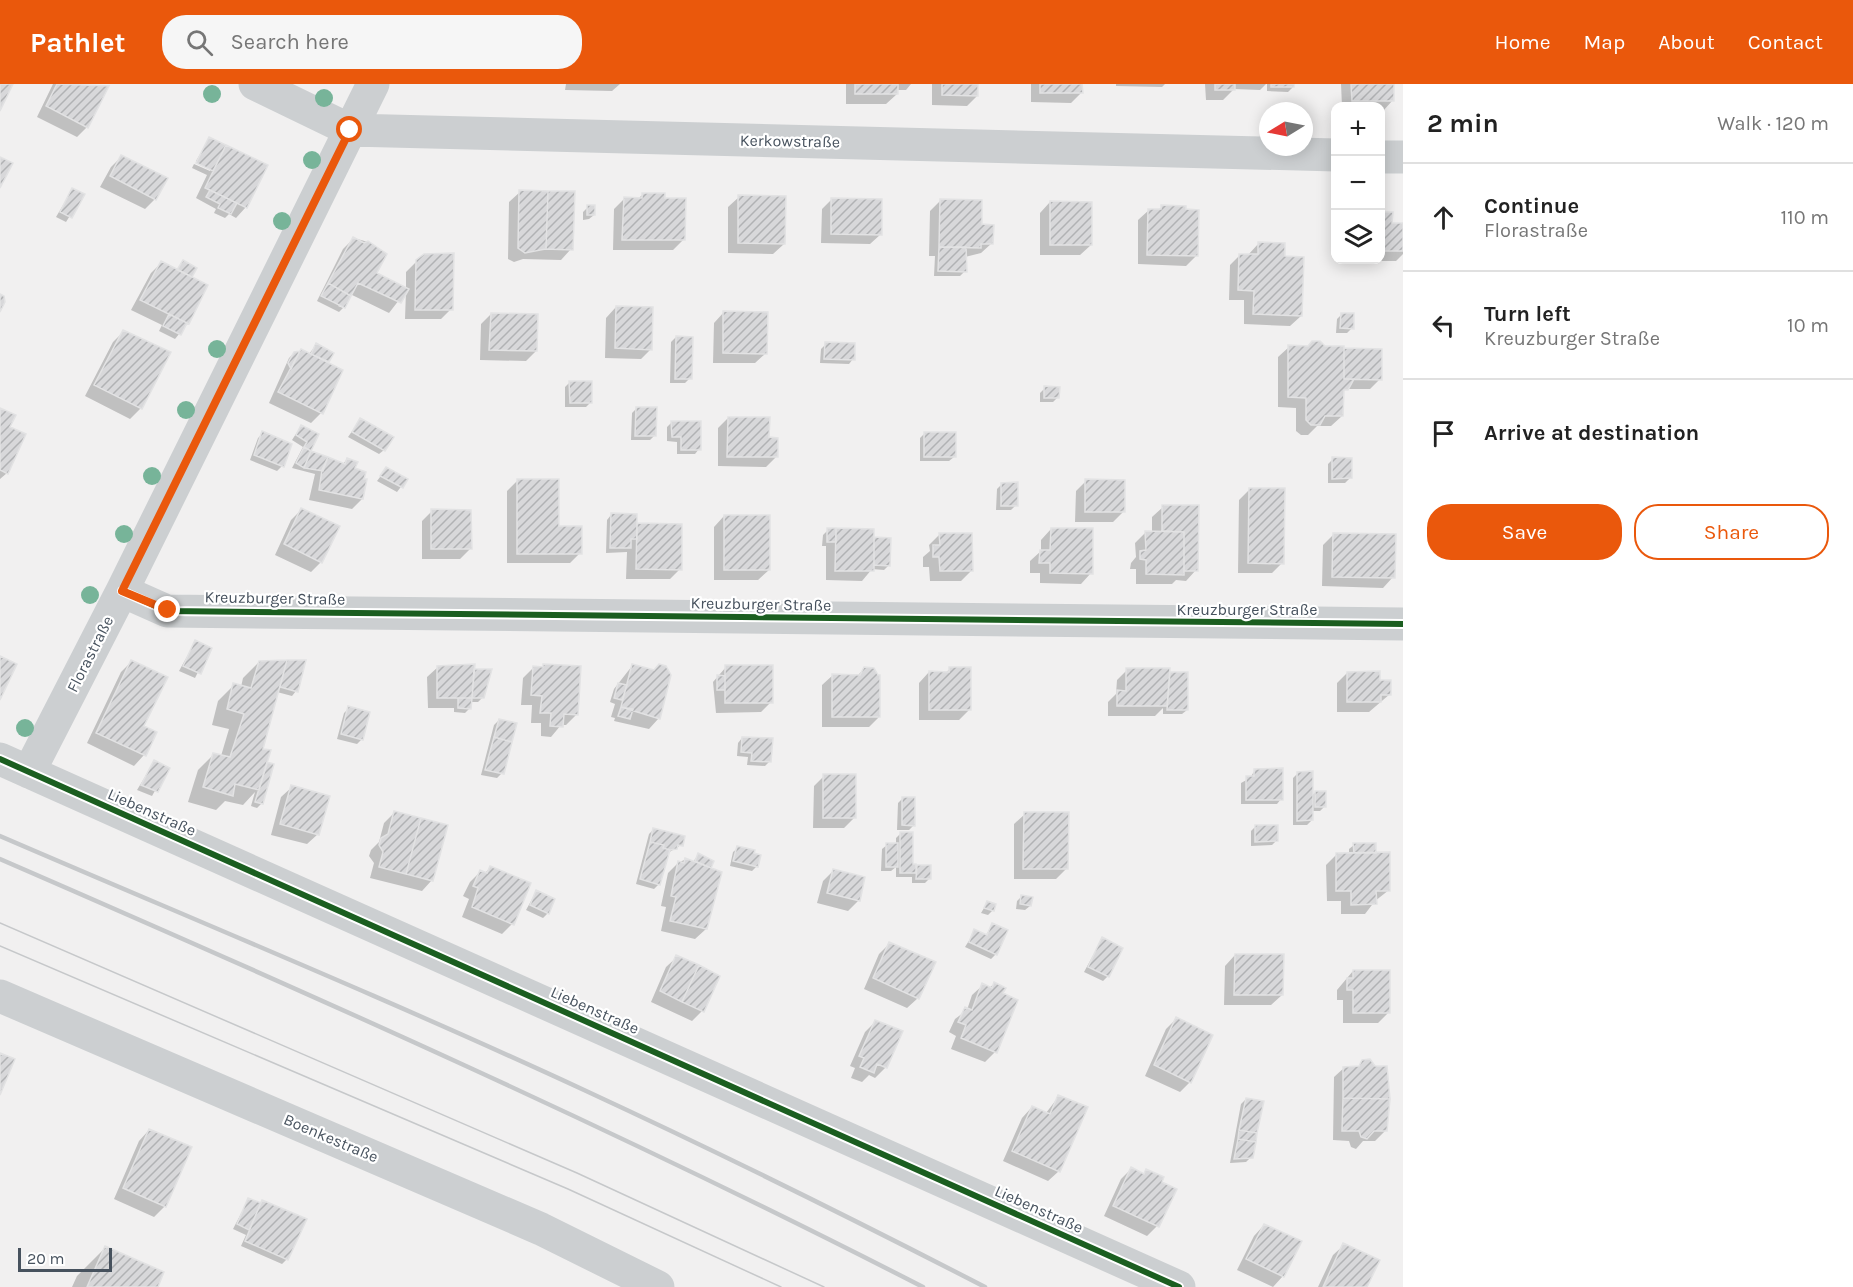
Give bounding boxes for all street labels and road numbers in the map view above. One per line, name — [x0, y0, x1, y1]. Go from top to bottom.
street label: Kerkowstraße — [740, 131, 840, 151]
street label: Kreuzburger Straße — [204, 587, 346, 609]
street label: Kreuzburger Straße — [690, 593, 832, 615]
street label: Kreuzburger Straße — [1177, 600, 1317, 619]
street label: Florastraße — [63, 613, 117, 695]
street label: Liebenstraße — [105, 784, 199, 840]
street label: Liebenstraße — [548, 982, 642, 1038]
street label: Boenkestraße — [281, 1110, 381, 1166]
street label: Liebenstraße — [992, 1181, 1086, 1237]

